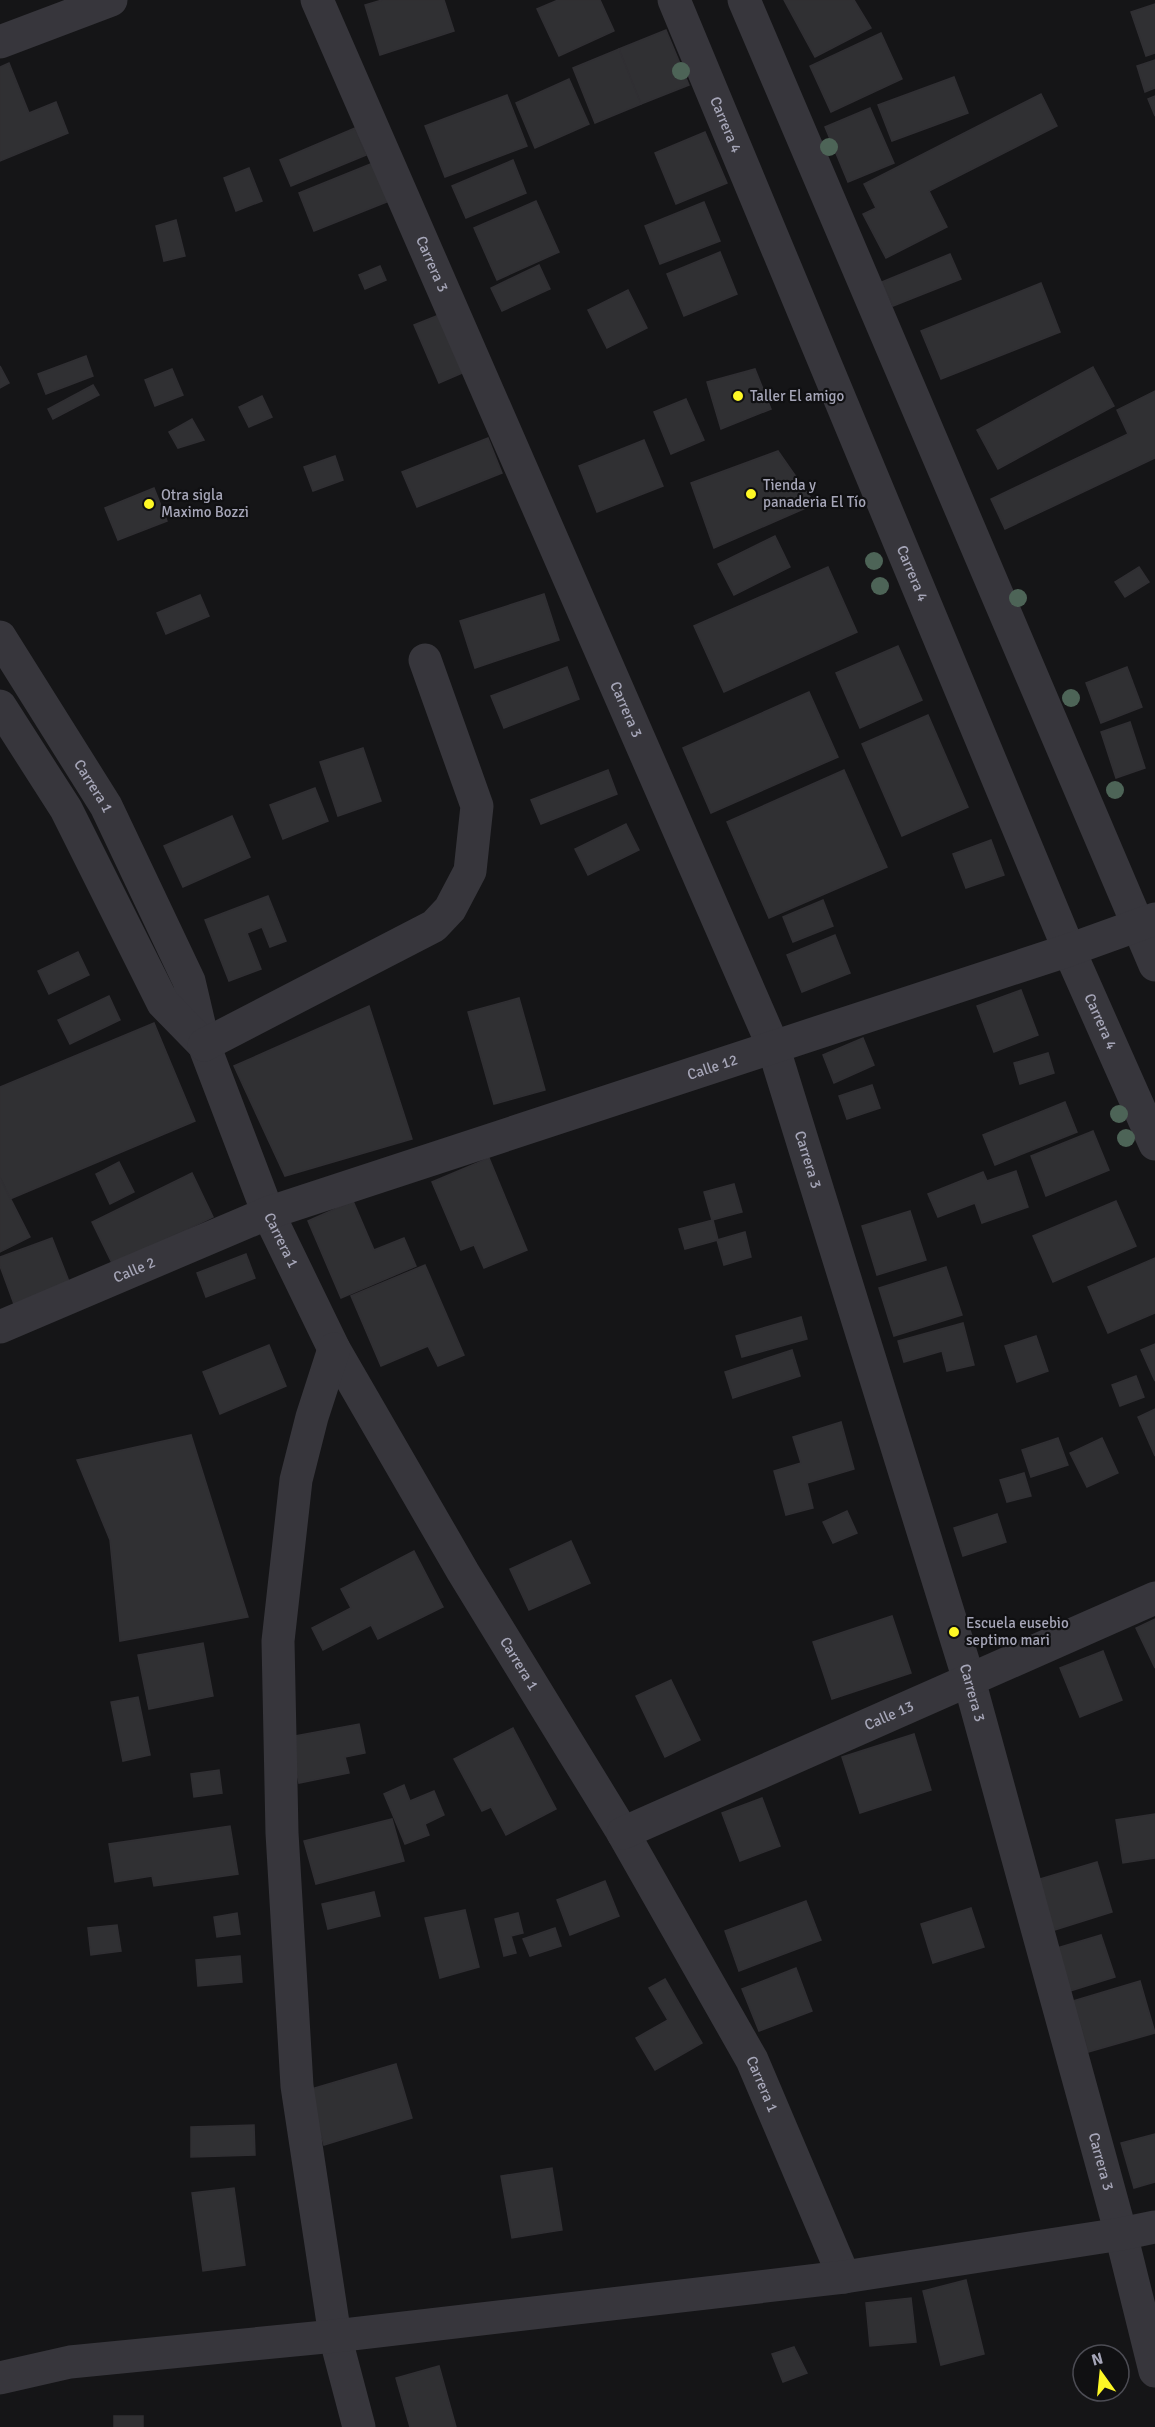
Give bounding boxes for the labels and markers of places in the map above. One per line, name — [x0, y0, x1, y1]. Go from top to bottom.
place label: Taller El amigo — [750, 387, 844, 405]
marker: Taller El amigo — [731, 389, 745, 403]
place label: Tienda y panaderia El Tío — [763, 476, 866, 511]
place label: Otra sigla Maximo Bozzi — [161, 486, 249, 521]
marker: Tienda y panaderia El Tío — [744, 487, 758, 501]
marker: Otra sigla Maximo Bozzi — [142, 497, 156, 511]
place label: Escuela eusebio septimo mari — [966, 1614, 1069, 1649]
marker: Escuela eusebio septimo mari — [947, 1625, 961, 1639]

